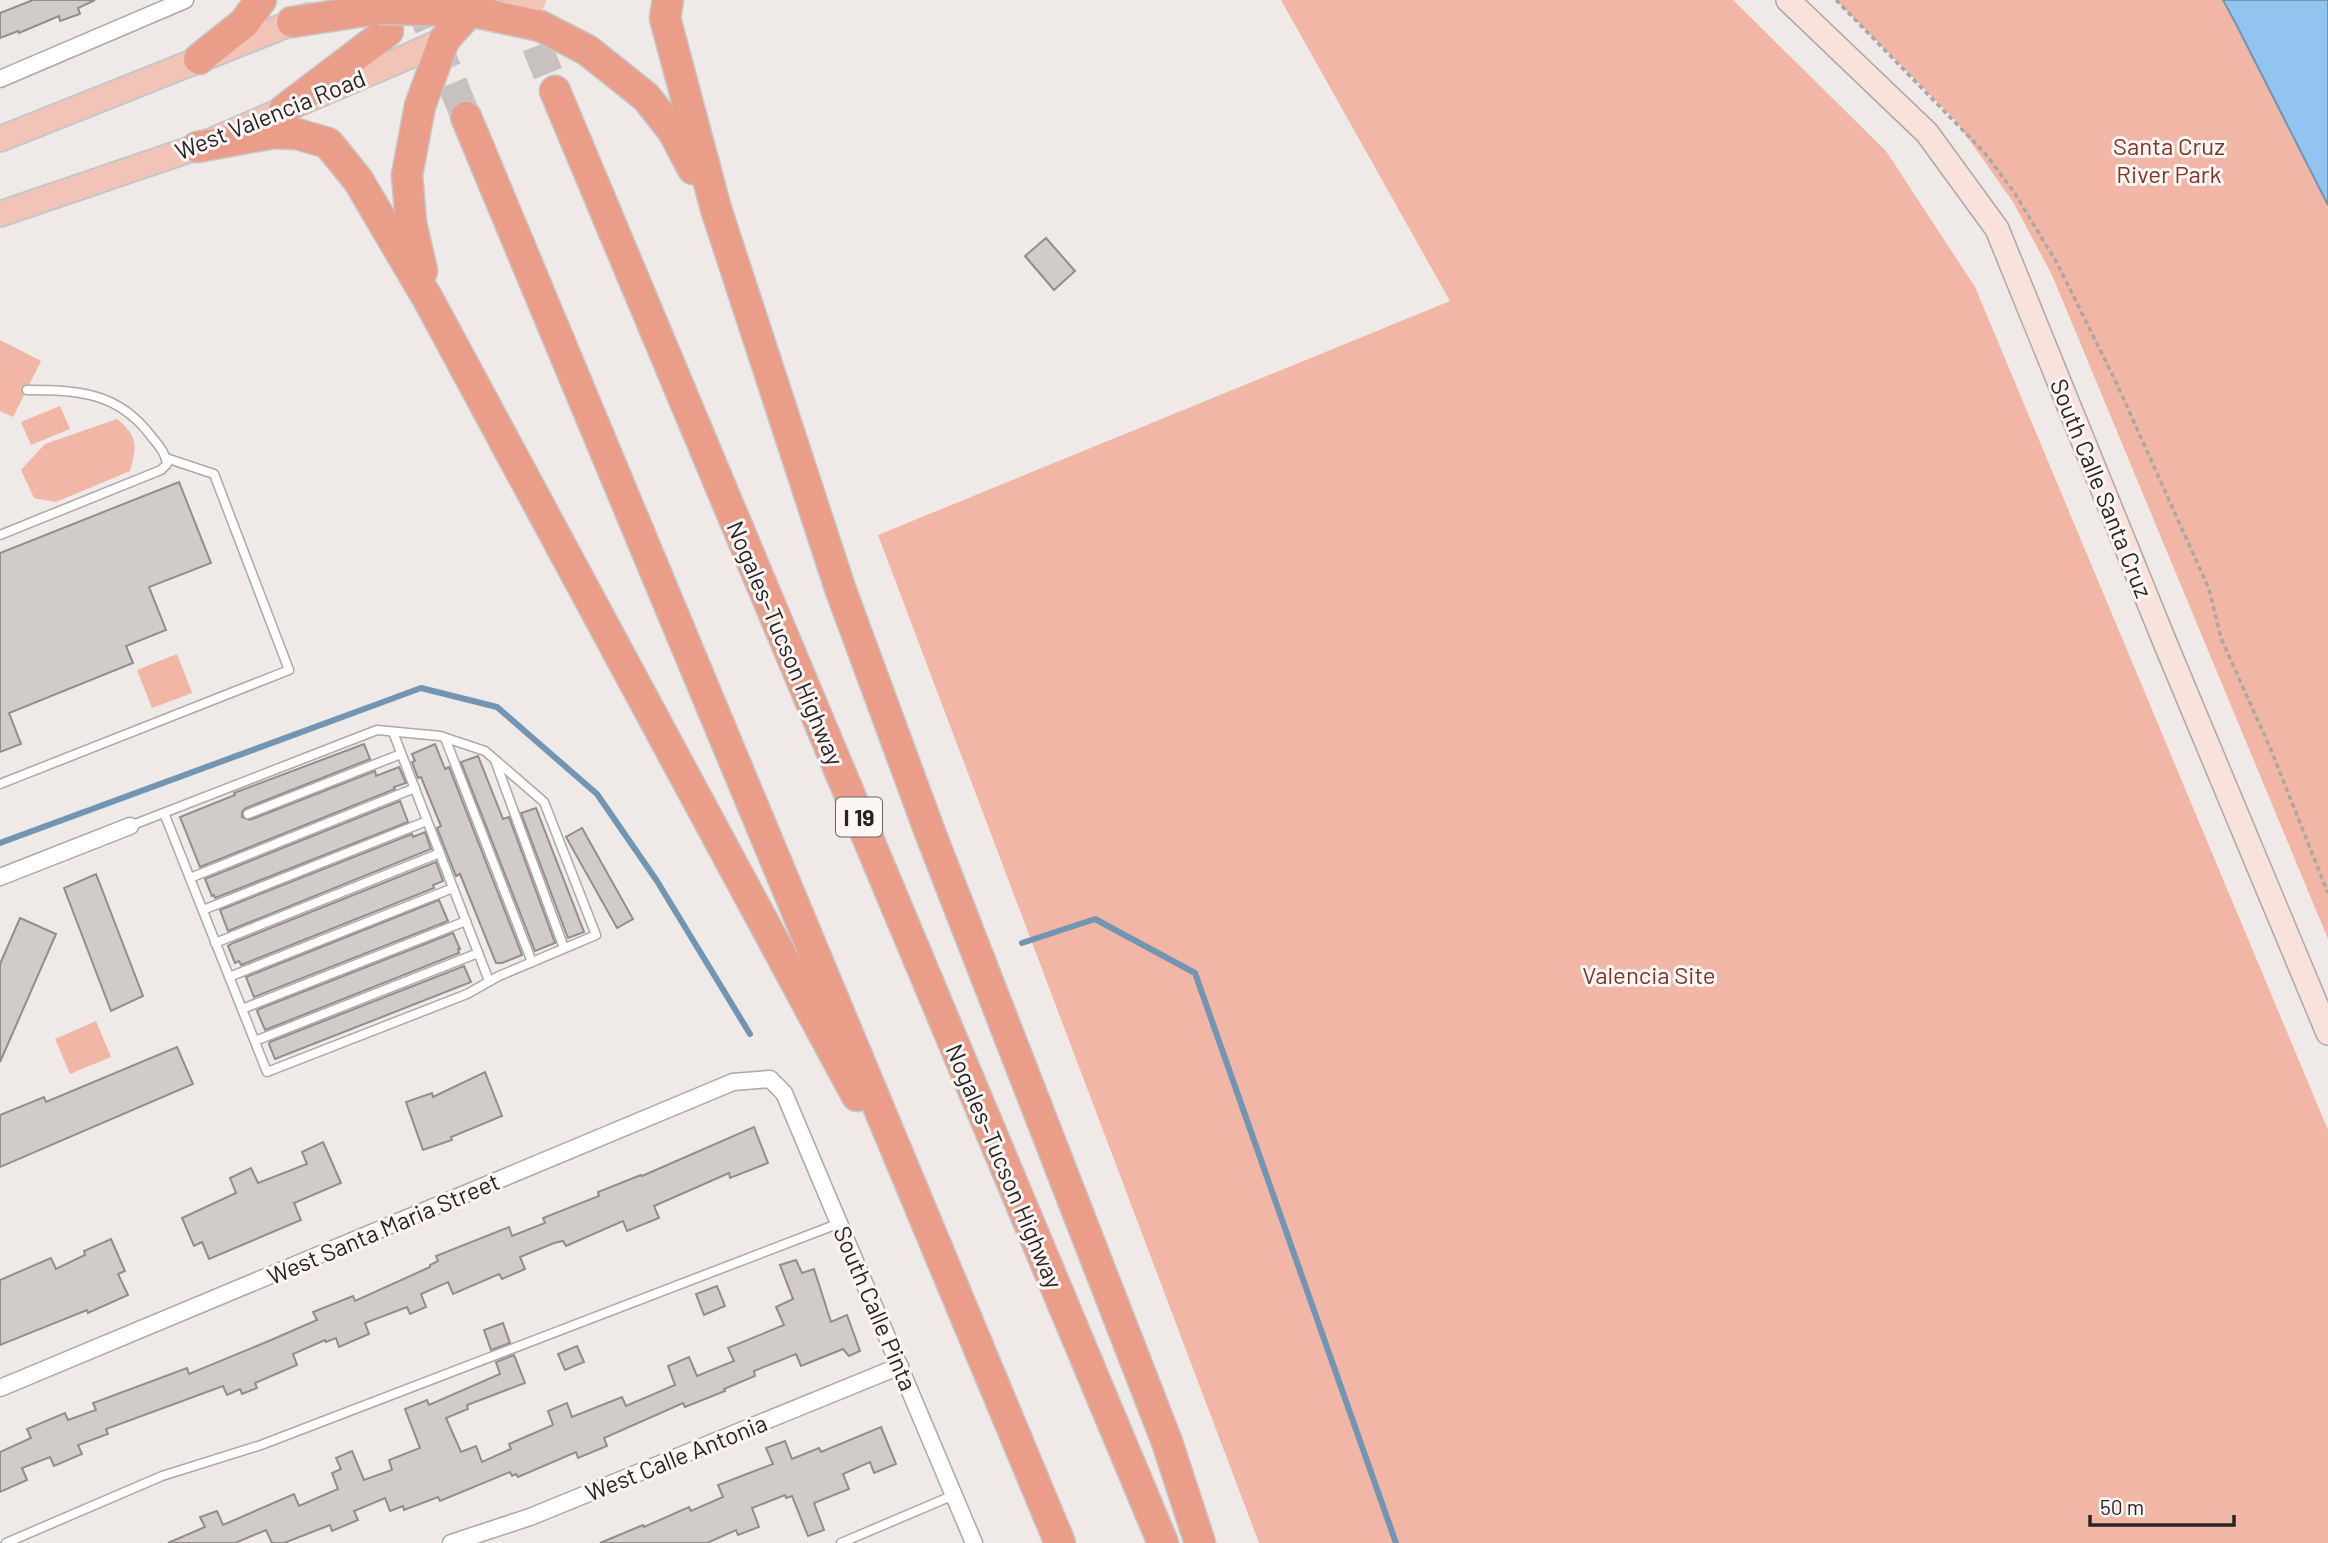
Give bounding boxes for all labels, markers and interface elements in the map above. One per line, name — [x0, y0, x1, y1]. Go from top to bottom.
street label: West Valencia Road — [171, 63, 369, 165]
park label: Santa Cruz River Park — [2113, 131, 2225, 188]
street label: South Calle Santa Cruz — [2045, 374, 2159, 602]
street label: Nogales–Tucson Highway — [721, 516, 851, 770]
road number: I 19 — [836, 797, 882, 836]
park label: Valencia Site — [1582, 960, 1716, 989]
street label: Nogales–Tucson Highway — [940, 1039, 1070, 1293]
street label: West Santa Maria Street — [263, 1166, 503, 1290]
street label: South Calle Pinta — [828, 1221, 924, 1395]
street label: West Calle Antonia — [581, 1407, 771, 1507]
scale bar — [2090, 1484, 2234, 1528]
text: 50 m — [2100, 1494, 2144, 1519]

